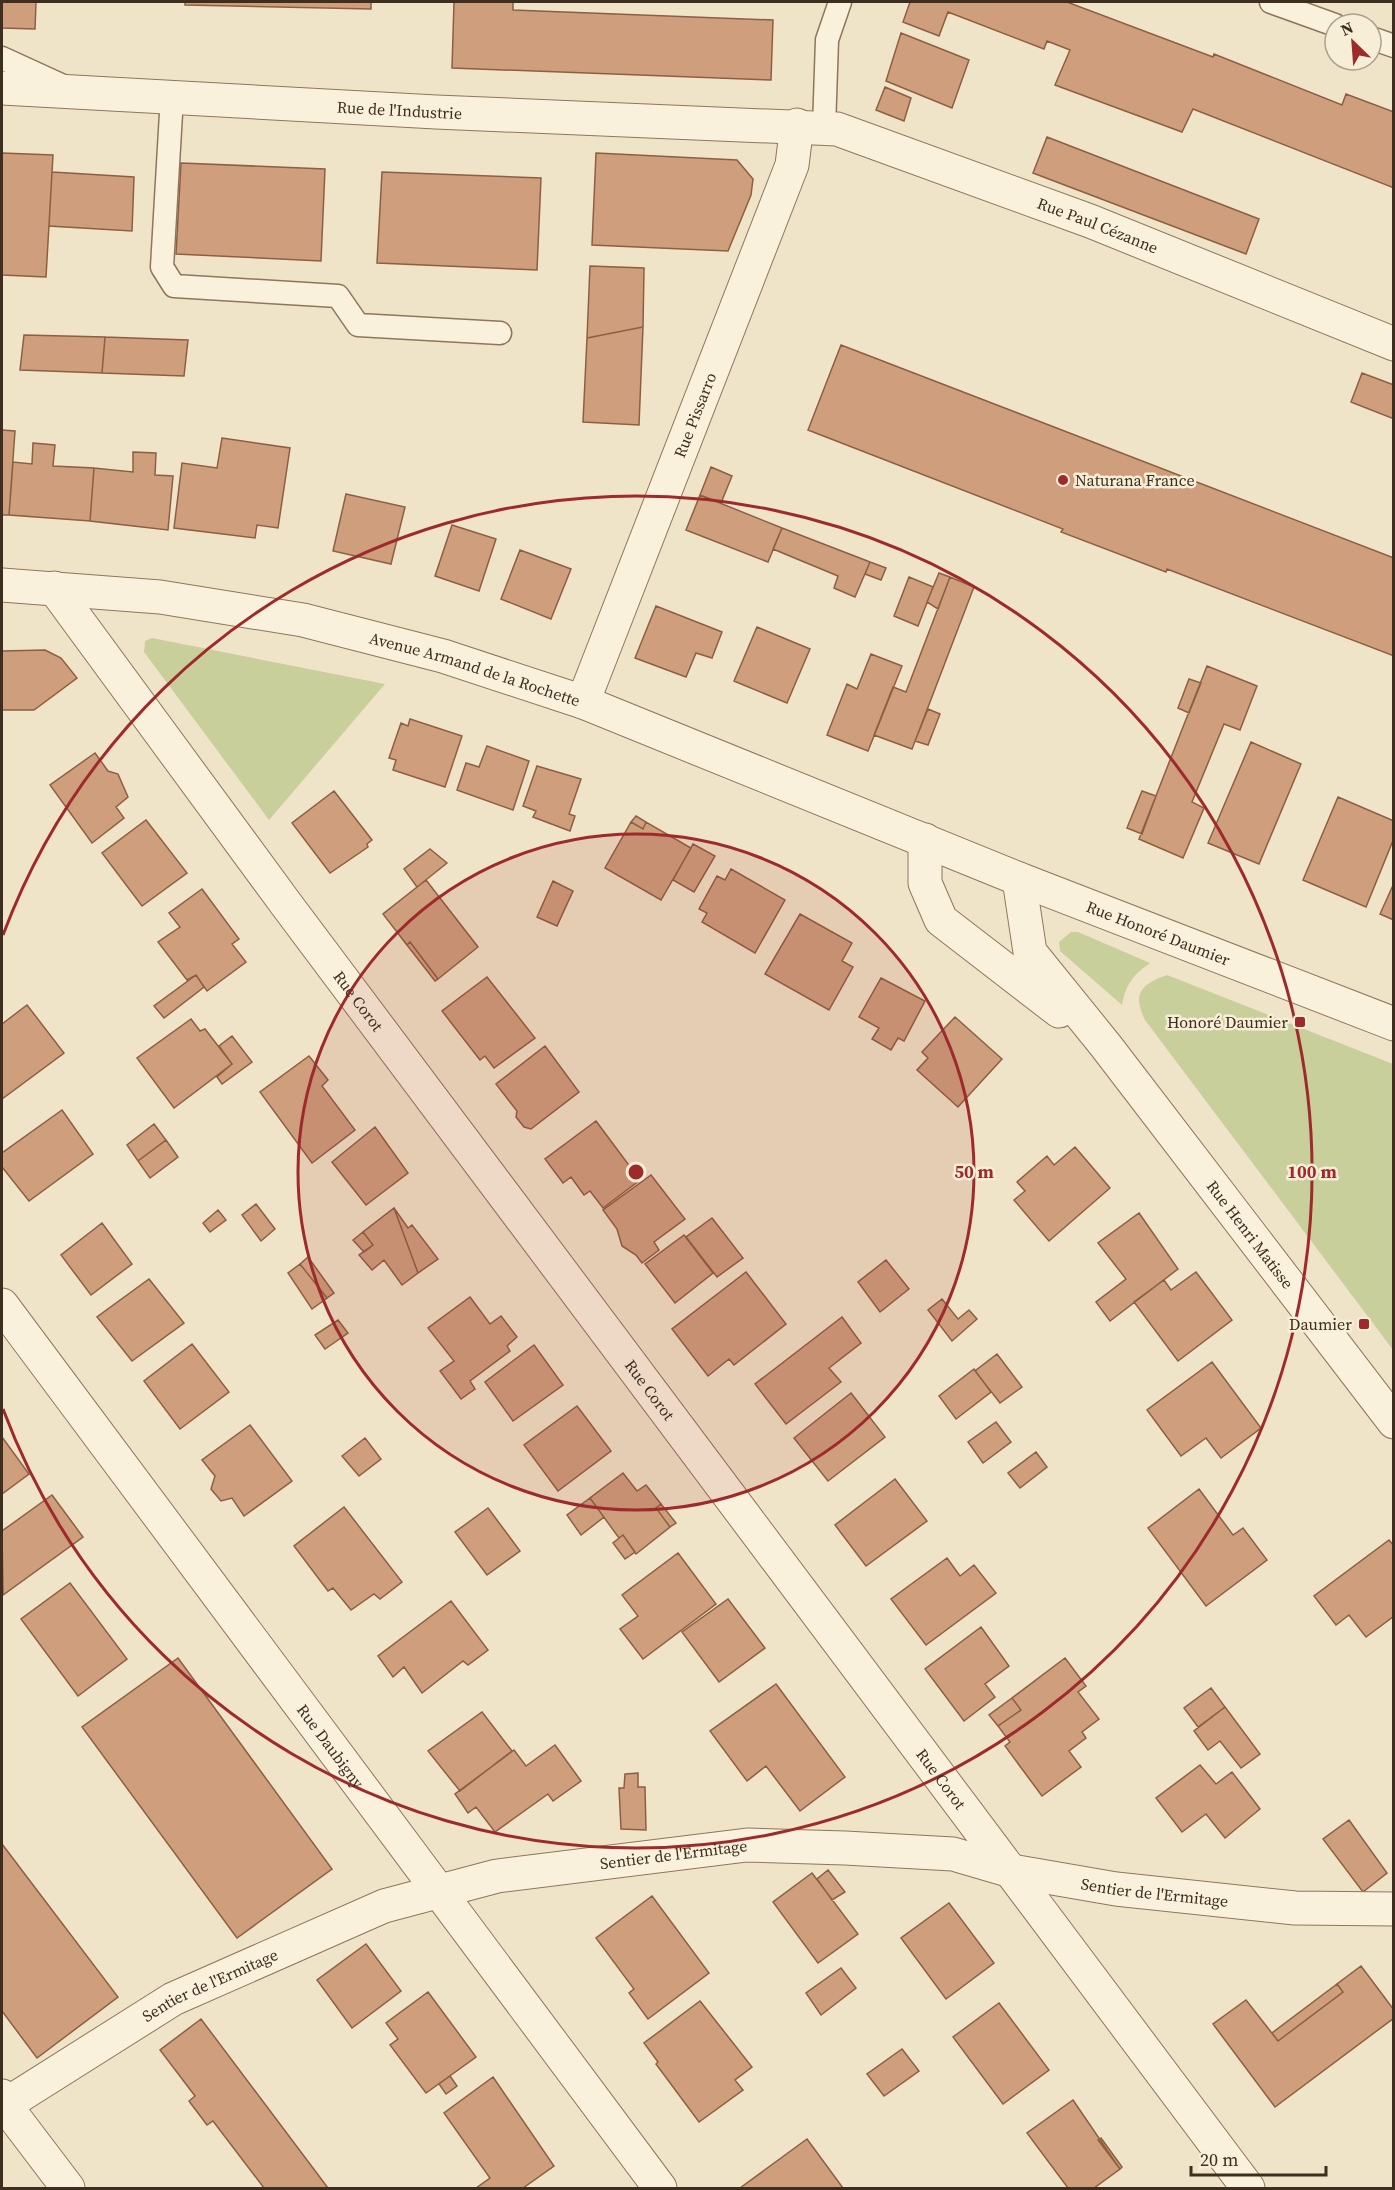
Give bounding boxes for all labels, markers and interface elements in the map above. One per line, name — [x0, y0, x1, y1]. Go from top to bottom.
north arrow — [1323, 12, 1383, 72]
text: N — [1337, 16, 1357, 41]
street label: Rue de l'Industrie — [336, 96, 463, 124]
street label: Rue Paul Cézanne — [1034, 192, 1162, 258]
street label: Rue Pissarro — [668, 369, 721, 461]
place label: Naturana France — [1075, 469, 1195, 491]
marker: Naturana France — [1056, 473, 1070, 487]
street label: Avenue Armand de la Rochette — [367, 627, 583, 711]
street label: Rue Honoré Daumier — [1083, 895, 1233, 971]
street label: Rue Corot — [329, 966, 389, 1036]
place label: Honoré Daumier — [1167, 1011, 1288, 1033]
marker: Honoré Daumier — [1293, 1015, 1307, 1029]
text: 50 m — [954, 1159, 994, 1184]
text: 100 m — [1287, 1159, 1337, 1184]
centre of rings — [626, 1162, 646, 1182]
street label: Rue Henri Matisse — [1202, 1176, 1299, 1293]
place label: Daumier — [1289, 1313, 1352, 1335]
marker: Daumier — [1357, 1317, 1371, 1331]
street label: Rue Corot — [620, 1355, 680, 1425]
street label: Rue Daubigny — [292, 1699, 370, 1793]
street label: Rue Corot — [911, 1744, 972, 1814]
street label: Sentier de l'Ermitage — [599, 1834, 748, 1874]
street label: Sentier de l'Ermitage — [1079, 1872, 1229, 1912]
street label: Sentier de l'Ermitage — [138, 1943, 281, 2027]
scale bar — [1191, 2139, 1326, 2177]
text: 20 m — [1200, 2147, 1238, 2172]

